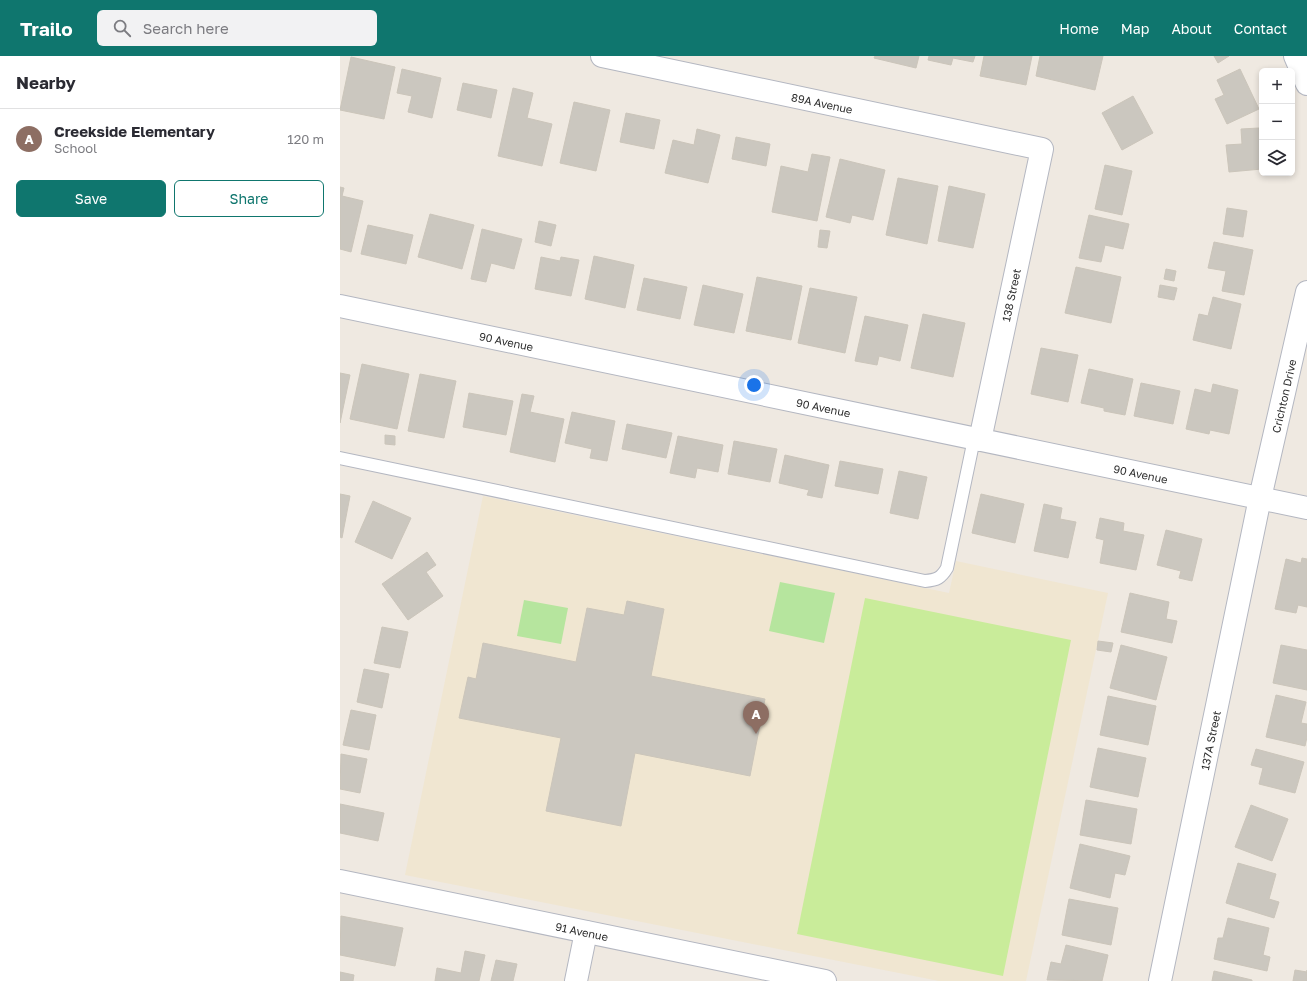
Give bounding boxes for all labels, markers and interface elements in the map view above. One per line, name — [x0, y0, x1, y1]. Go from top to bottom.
search box — [97, 10, 377, 46]
text: Trailo — [20, 17, 73, 40]
icon: search — [111, 17, 133, 39]
text: Search here — [143, 19, 229, 37]
text: Home — [1059, 20, 1099, 37]
text: Map — [1121, 20, 1149, 37]
text: About — [1171, 20, 1212, 37]
text: Contact — [1234, 20, 1287, 37]
map controls — [1259, 68, 1295, 176]
button: + — [1259, 68, 1295, 104]
text: Nearby — [16, 72, 76, 93]
street label: 89A Avenue — [790, 90, 854, 115]
button: − — [1259, 104, 1295, 140]
text: Creekside Elementary — [54, 122, 215, 140]
text: A — [24, 131, 34, 147]
text: 120 m — [287, 131, 324, 147]
text: School — [54, 140, 97, 156]
button: layers — [1259, 140, 1295, 176]
button: Save — [16, 180, 166, 217]
button: Share — [174, 180, 324, 217]
street label: 138 Street — [999, 267, 1023, 323]
street label: 90 Avenue — [478, 329, 535, 353]
street label: Crichton Drive — [1269, 358, 1298, 434]
your location — [744, 375, 764, 395]
street label: 90 Avenue — [795, 395, 852, 419]
street label: 90 Avenue — [1112, 461, 1169, 485]
pin: A — [743, 701, 769, 734]
street label: 137A Street — [1197, 709, 1222, 771]
street label: 91 Avenue — [554, 919, 609, 943]

